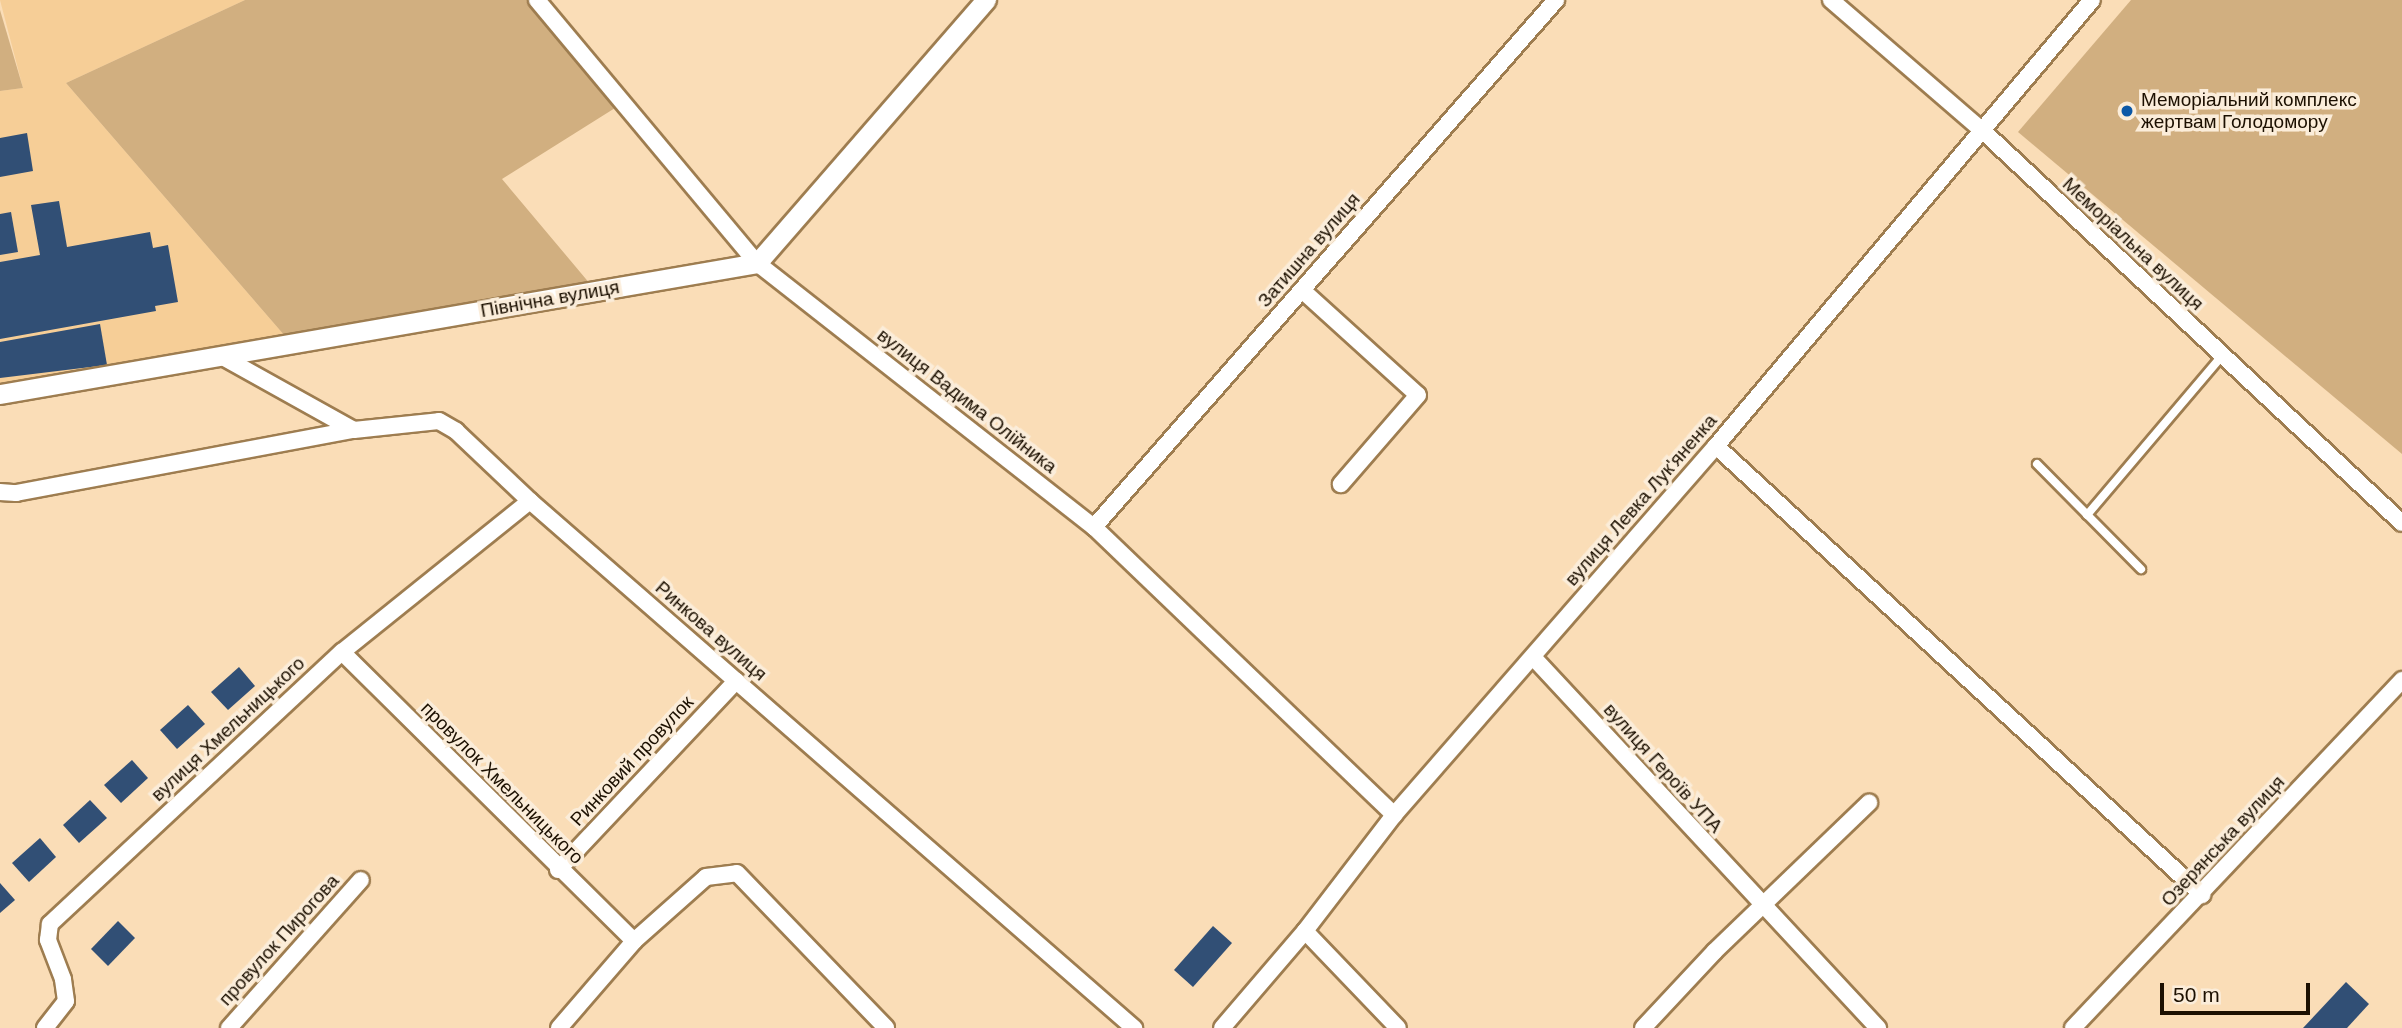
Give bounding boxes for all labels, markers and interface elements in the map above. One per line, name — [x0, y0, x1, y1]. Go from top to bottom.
place label: Меморіальний комплекс жертвам Голодомору — [2141, 89, 2357, 133]
marker: Меморіальний комплекс жертвам Голодомору — [2119, 103, 2135, 119]
street label: Меморіальна вулиця — [2058, 173, 2208, 315]
street label: Затишна вулиця — [1253, 188, 1365, 312]
street label: Північна вулиця — [479, 276, 621, 322]
street label: вулиця Вадима Олійника — [873, 324, 1061, 478]
street label: вулиця Левка Лук'яненка — [1560, 410, 1722, 590]
street label: Ринкова вулиця — [651, 576, 771, 686]
street label: вулиця Хмельницького — [146, 652, 310, 806]
street label: Ринковий провулок — [566, 691, 698, 831]
street label: провулок Хмельницького — [416, 697, 588, 869]
street label: вулиця Героїв УПА — [1599, 698, 1727, 838]
street label: Озерянська вулиця — [2156, 771, 2290, 911]
street label: провулок Пирогова — [214, 870, 344, 1010]
scale bar — [2164, 968, 2314, 1012]
text: 50 m — [2173, 983, 2220, 1006]

